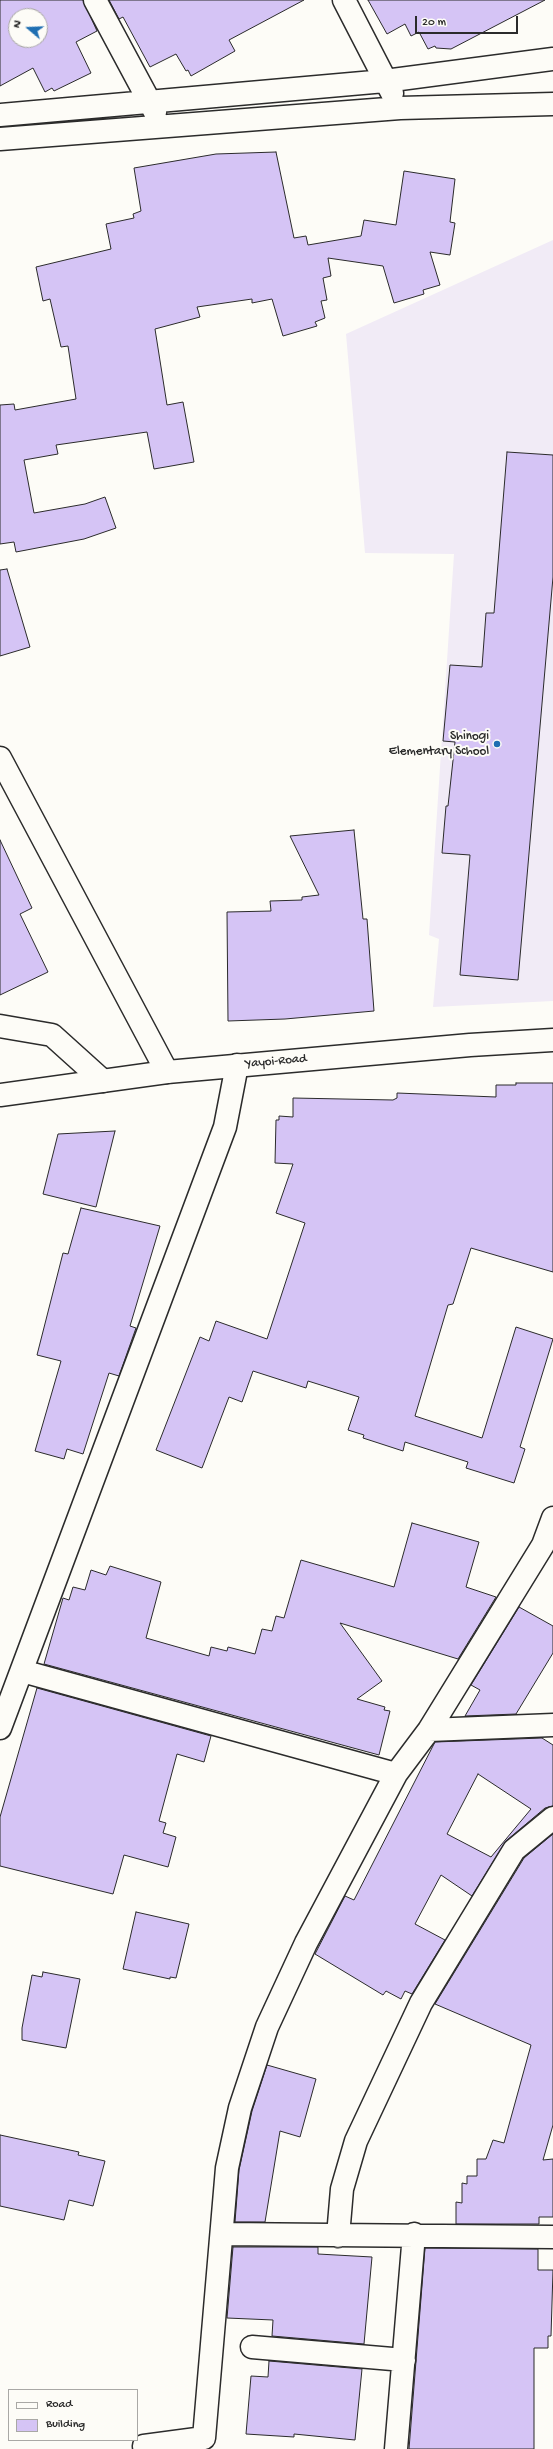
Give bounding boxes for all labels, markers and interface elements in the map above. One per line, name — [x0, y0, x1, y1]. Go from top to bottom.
north arrow — [8, 8, 48, 48]
scale bar — [417, 8, 520, 34]
text: 20 m — [422, 16, 446, 30]
text: N — [11, 19, 24, 30]
place label: Shinogi Elementary School — [389, 729, 489, 760]
marker: Shinogi Elementary School — [492, 739, 502, 749]
street label: Yayoi-Road — [245, 1052, 307, 1072]
legend — [8, 2389, 138, 2441]
text: Road — [46, 2398, 72, 2412]
text: Building — [46, 2418, 85, 2432]

